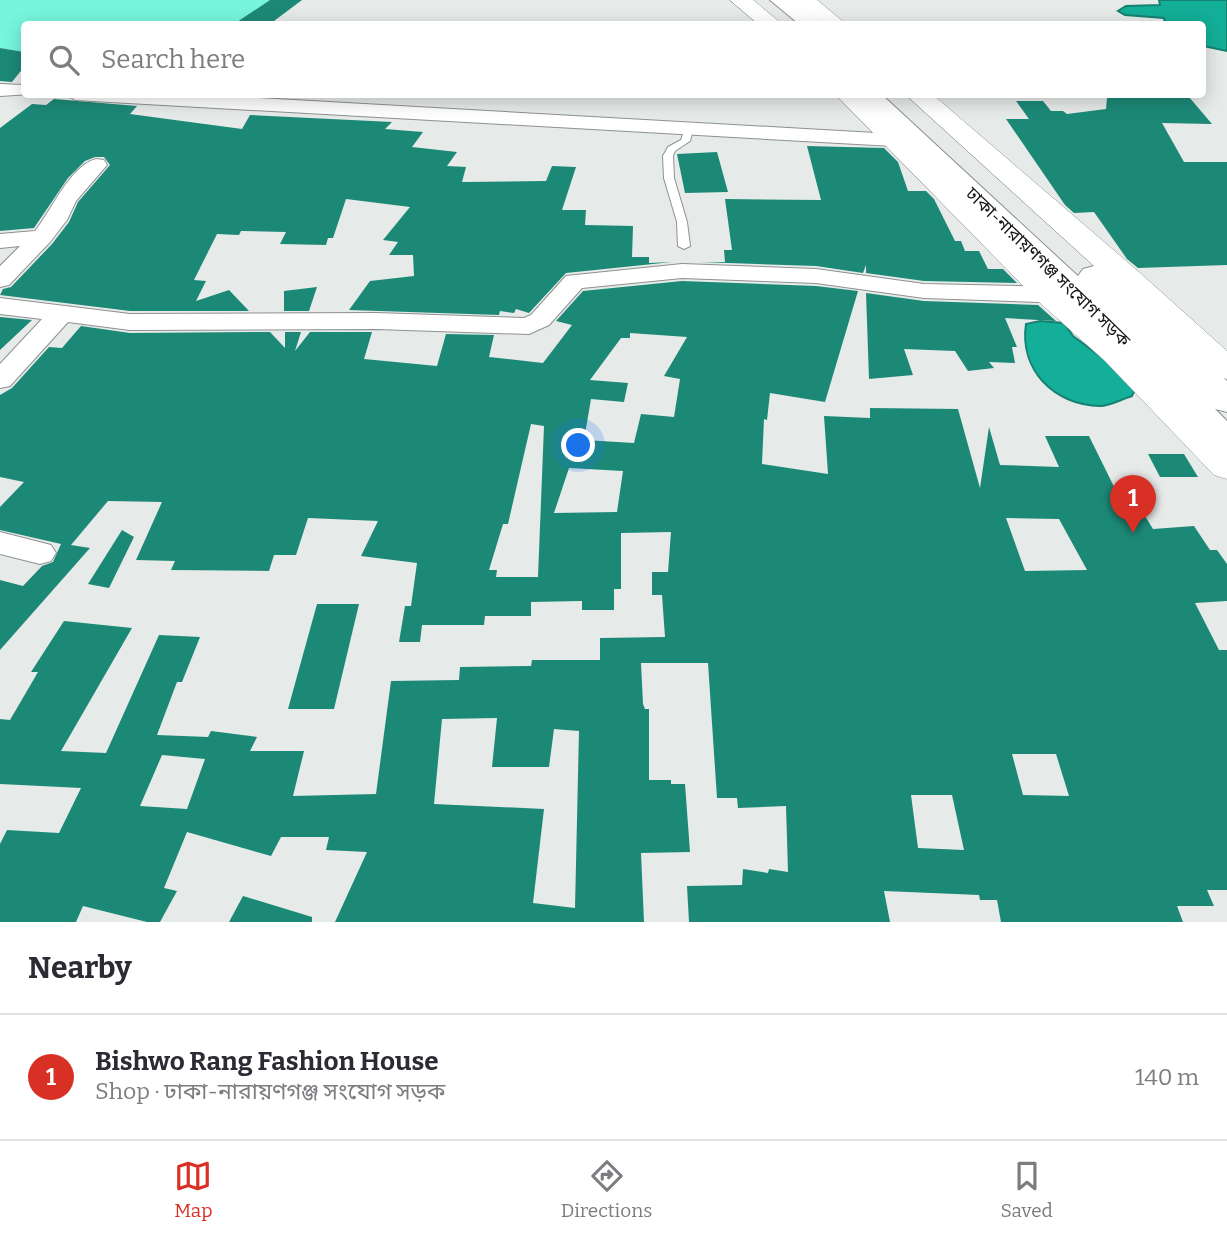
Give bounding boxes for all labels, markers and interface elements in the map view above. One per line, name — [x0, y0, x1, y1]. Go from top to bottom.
search box — [21, 21, 1206, 98]
icon: search — [45, 41, 83, 79]
text: Search here — [101, 44, 245, 75]
street label: ঢাকা-নারায়ণগঞ্জ সংযোগ সড়ক — [960, 182, 1135, 352]
your location — [561, 428, 595, 462]
pin: 1 — [1110, 475, 1156, 533]
text: Nearby — [28, 950, 132, 986]
text: Bishwo Rang Fashion House — [95, 1046, 439, 1077]
text: 1 — [46, 1063, 56, 1091]
text: 140 m — [1135, 1063, 1199, 1091]
text: Shop · ঢাকা-নারায়ণগঞ্জ সংযোগ সড়ক — [95, 1077, 445, 1105]
tab: Map — [174, 1157, 213, 1222]
tab: Directions — [561, 1157, 652, 1222]
tab: Saved — [1001, 1157, 1053, 1222]

